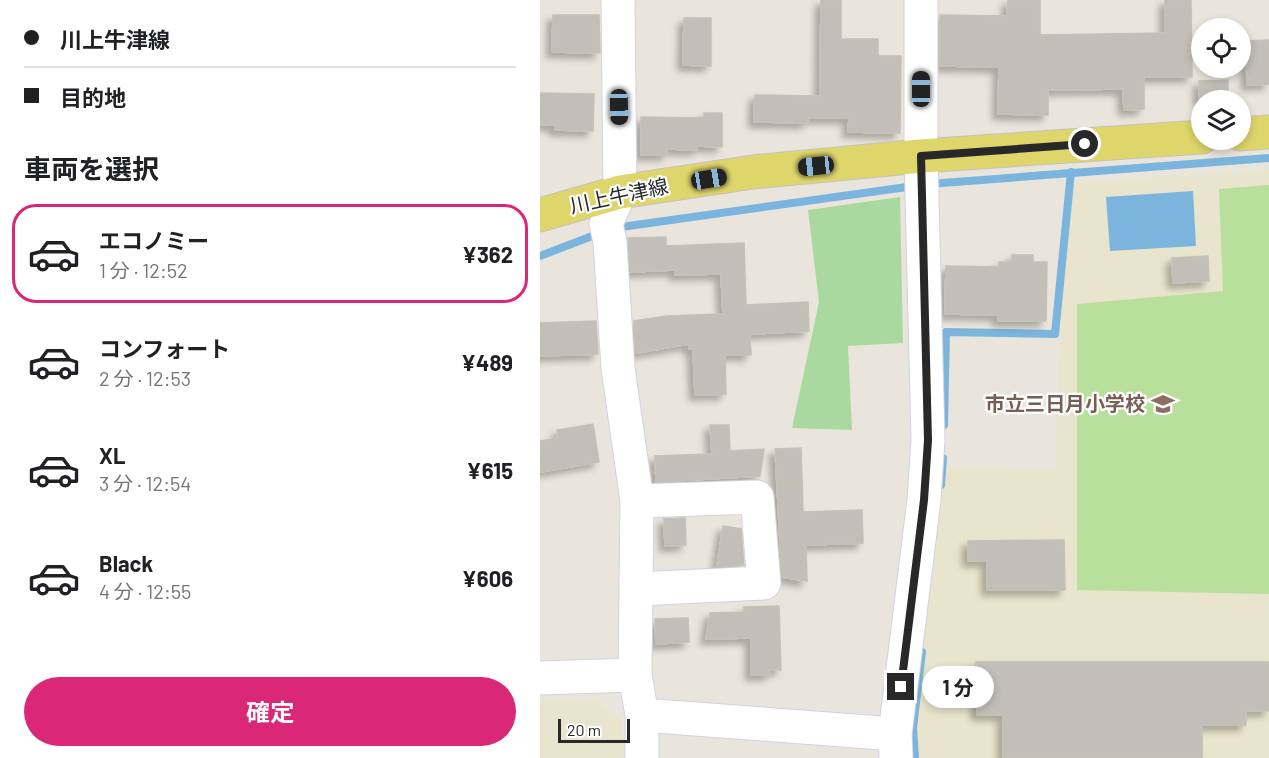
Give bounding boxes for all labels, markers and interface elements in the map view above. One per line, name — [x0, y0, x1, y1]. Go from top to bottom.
map controls — [1191, 18, 1251, 150]
button: locate — [1191, 18, 1251, 78]
text: 川上牛津線 — [60, 26, 170, 52]
car — [912, 71, 930, 107]
text: 目的地 — [60, 84, 126, 110]
car — [610, 89, 628, 125]
button: layers — [1191, 90, 1251, 150]
route start — [1071, 130, 1098, 157]
text: 車両を選択 — [24, 152, 159, 184]
car — [797, 155, 835, 177]
car — [690, 167, 728, 191]
street label: 川上牛津線 — [567, 173, 670, 217]
icon: car — [27, 227, 81, 281]
text: エコノミー — [99, 227, 209, 253]
text: ¥362 — [462, 241, 513, 267]
text: 1 分 · 12:52 — [99, 258, 188, 282]
icon: car — [27, 335, 81, 389]
text: コンフォート — [99, 335, 230, 361]
text: ¥489 — [461, 349, 513, 375]
text: 2 分 · 12:53 — [99, 366, 191, 390]
place label: 市立三日月小学校 — [985, 391, 1145, 415]
school or university icon: 市立三日月小学校 — [1150, 391, 1176, 417]
text: XL — [99, 442, 125, 468]
icon: car — [27, 443, 81, 497]
text: ¥615 — [467, 457, 513, 483]
text: 3 分 · 12:54 — [99, 471, 191, 495]
text: Black — [99, 550, 153, 576]
icon: car — [27, 551, 81, 605]
text: ¥606 — [462, 565, 513, 591]
text: 4 分 · 12:55 — [99, 579, 191, 603]
callout: 1 分 — [922, 666, 994, 708]
route end — [887, 673, 914, 700]
text: 1 分 — [942, 675, 974, 699]
button: 確定 — [24, 677, 516, 746]
scale bar — [558, 716, 630, 744]
text: 20 m — [567, 720, 601, 739]

